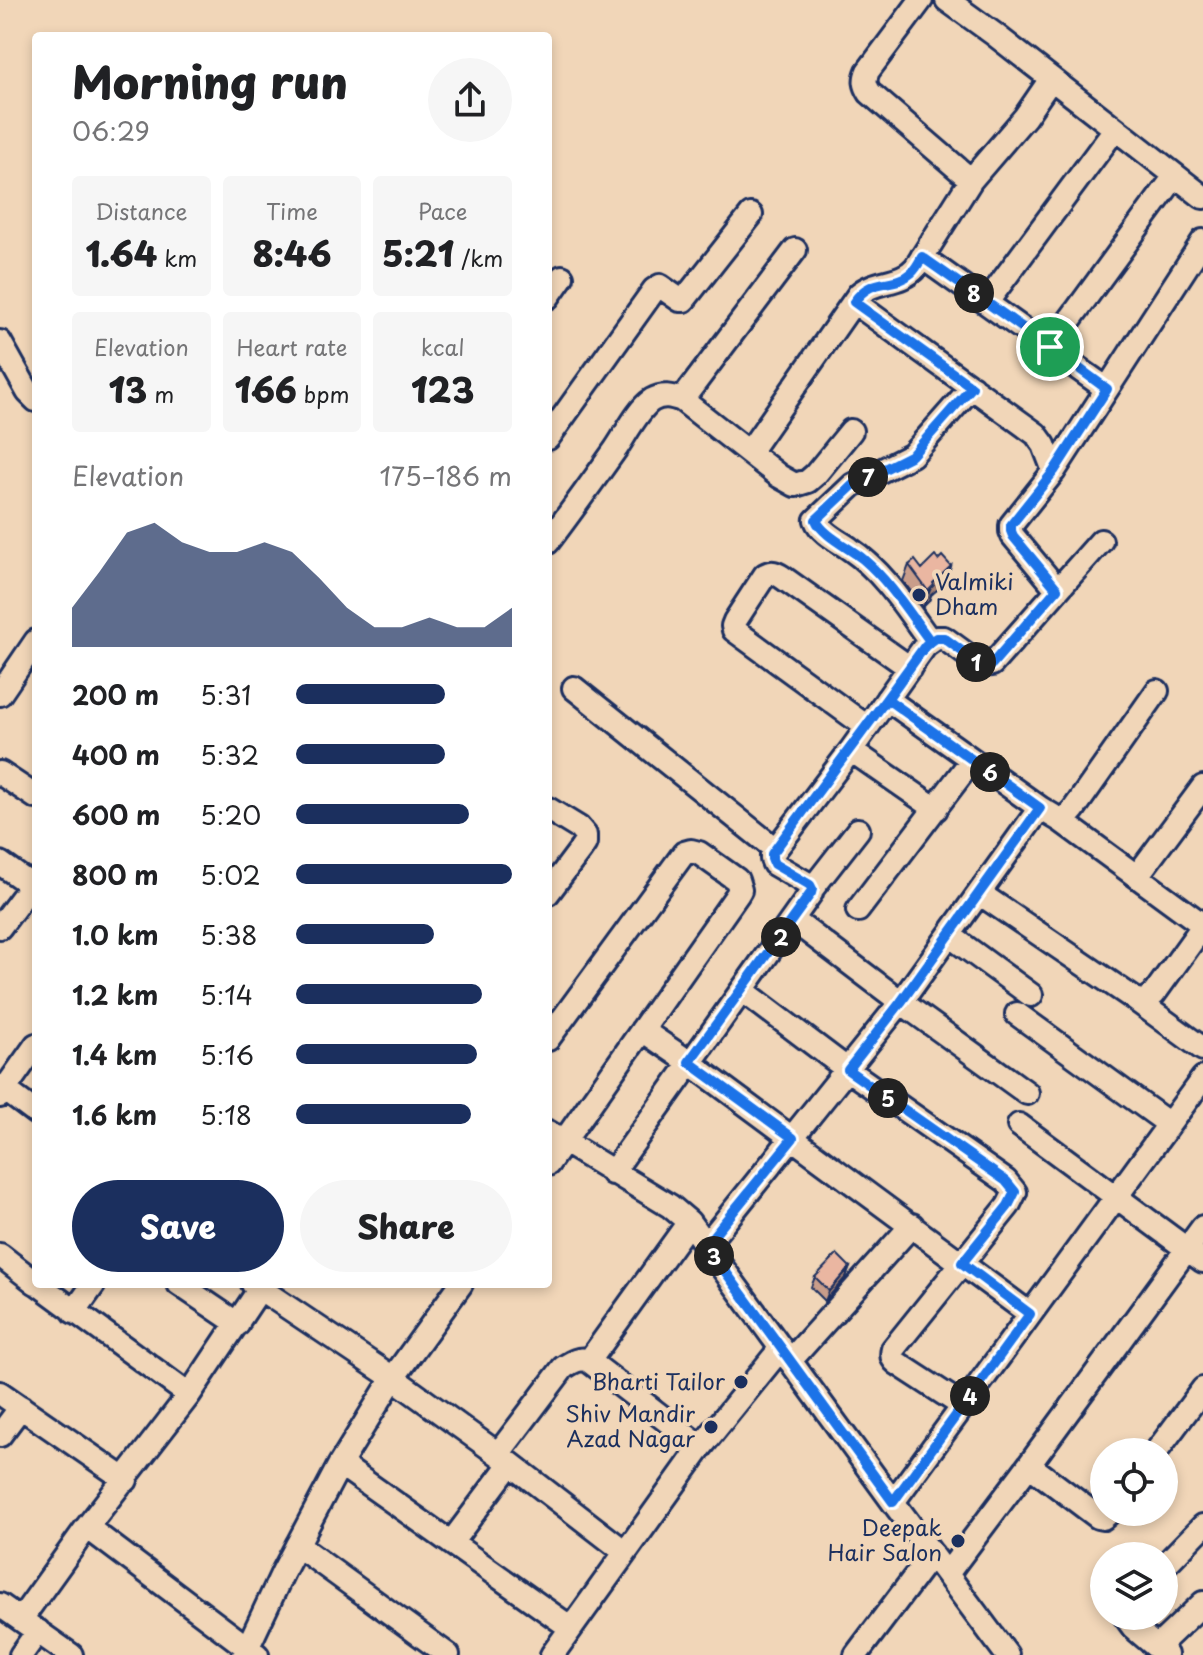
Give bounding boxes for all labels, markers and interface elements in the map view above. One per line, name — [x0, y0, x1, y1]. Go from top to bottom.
text: Morning run — [72, 48, 348, 114]
button: share — [428, 58, 512, 142]
text: 06:29 — [72, 111, 150, 150]
text: Distance — [95, 194, 187, 227]
text: Time — [266, 194, 318, 227]
text: Pace — [418, 194, 467, 227]
text: 1.64 — [85, 227, 157, 279]
text: 8:46 — [252, 227, 332, 279]
text: 5:21 — [382, 227, 454, 279]
text: km — [157, 241, 197, 274]
text: /km — [454, 241, 503, 274]
pin: 8 — [954, 273, 994, 313]
text: 8 — [967, 276, 981, 309]
pin — [1016, 313, 1084, 381]
icon: arrive — [1028, 325, 1072, 369]
text: Elevation — [94, 330, 189, 363]
text: Heart rate — [236, 330, 348, 363]
text: kcal — [421, 330, 465, 363]
text: 13 — [108, 363, 147, 415]
text: 166 — [234, 363, 297, 415]
text: 123 — [411, 363, 474, 415]
text: m — [147, 377, 174, 410]
text: bpm — [297, 377, 350, 410]
text: Elevation — [72, 456, 184, 495]
text: 175–186 m — [379, 456, 512, 495]
pin: 7 — [848, 457, 888, 497]
text: 7 — [862, 460, 874, 493]
place label: Valmiki Dham — [935, 564, 1014, 622]
marker: Valmiki Dham — [910, 586, 928, 604]
pin: 1 — [956, 642, 996, 682]
text: 1 — [971, 645, 981, 678]
text: 200 m — [72, 675, 159, 714]
text: 5:31 — [200, 675, 251, 714]
text: 400 m — [72, 735, 160, 774]
text: 5:32 — [200, 735, 259, 774]
pin: 6 — [970, 752, 1010, 792]
text: 6 — [982, 755, 998, 788]
text: 600 m — [72, 795, 160, 834]
text: 5:20 — [200, 795, 261, 834]
text: 800 m — [72, 855, 159, 894]
text: 5:02 — [200, 855, 261, 894]
text: 1.0 km — [72, 915, 159, 954]
text: 5:38 — [200, 915, 258, 954]
pin: 2 — [761, 917, 801, 957]
text: 2 — [773, 920, 789, 953]
text: 1.2 km — [72, 975, 158, 1014]
text: 5:14 — [200, 975, 253, 1014]
text: 1.4 km — [72, 1035, 157, 1074]
text: 5:16 — [200, 1035, 254, 1074]
pin: 5 — [868, 1078, 908, 1118]
text: 5 — [881, 1081, 895, 1114]
text: 1.6 km — [72, 1095, 157, 1134]
text: 5:18 — [200, 1095, 252, 1134]
button: Save — [72, 1180, 284, 1272]
button: Share — [300, 1180, 512, 1272]
pin: 3 — [694, 1236, 734, 1276]
text: 3 — [707, 1239, 721, 1272]
place label: Bharti Tailor — [592, 1364, 726, 1397]
marker: Bharti Tailor — [732, 1373, 750, 1391]
pin: 4 — [950, 1376, 990, 1416]
text: 4 — [963, 1379, 977, 1412]
place label: Shiv Mandir Azad Nagar — [565, 1396, 695, 1454]
marker: Shiv Mandir Azad Nagar — [702, 1418, 720, 1436]
map controls — [1090, 1438, 1178, 1630]
button: locate — [1090, 1438, 1178, 1526]
place label: Deepak Hair Salon — [827, 1510, 942, 1568]
marker: Deepak Hair Salon — [949, 1532, 967, 1550]
button: layers — [1090, 1542, 1178, 1630]

